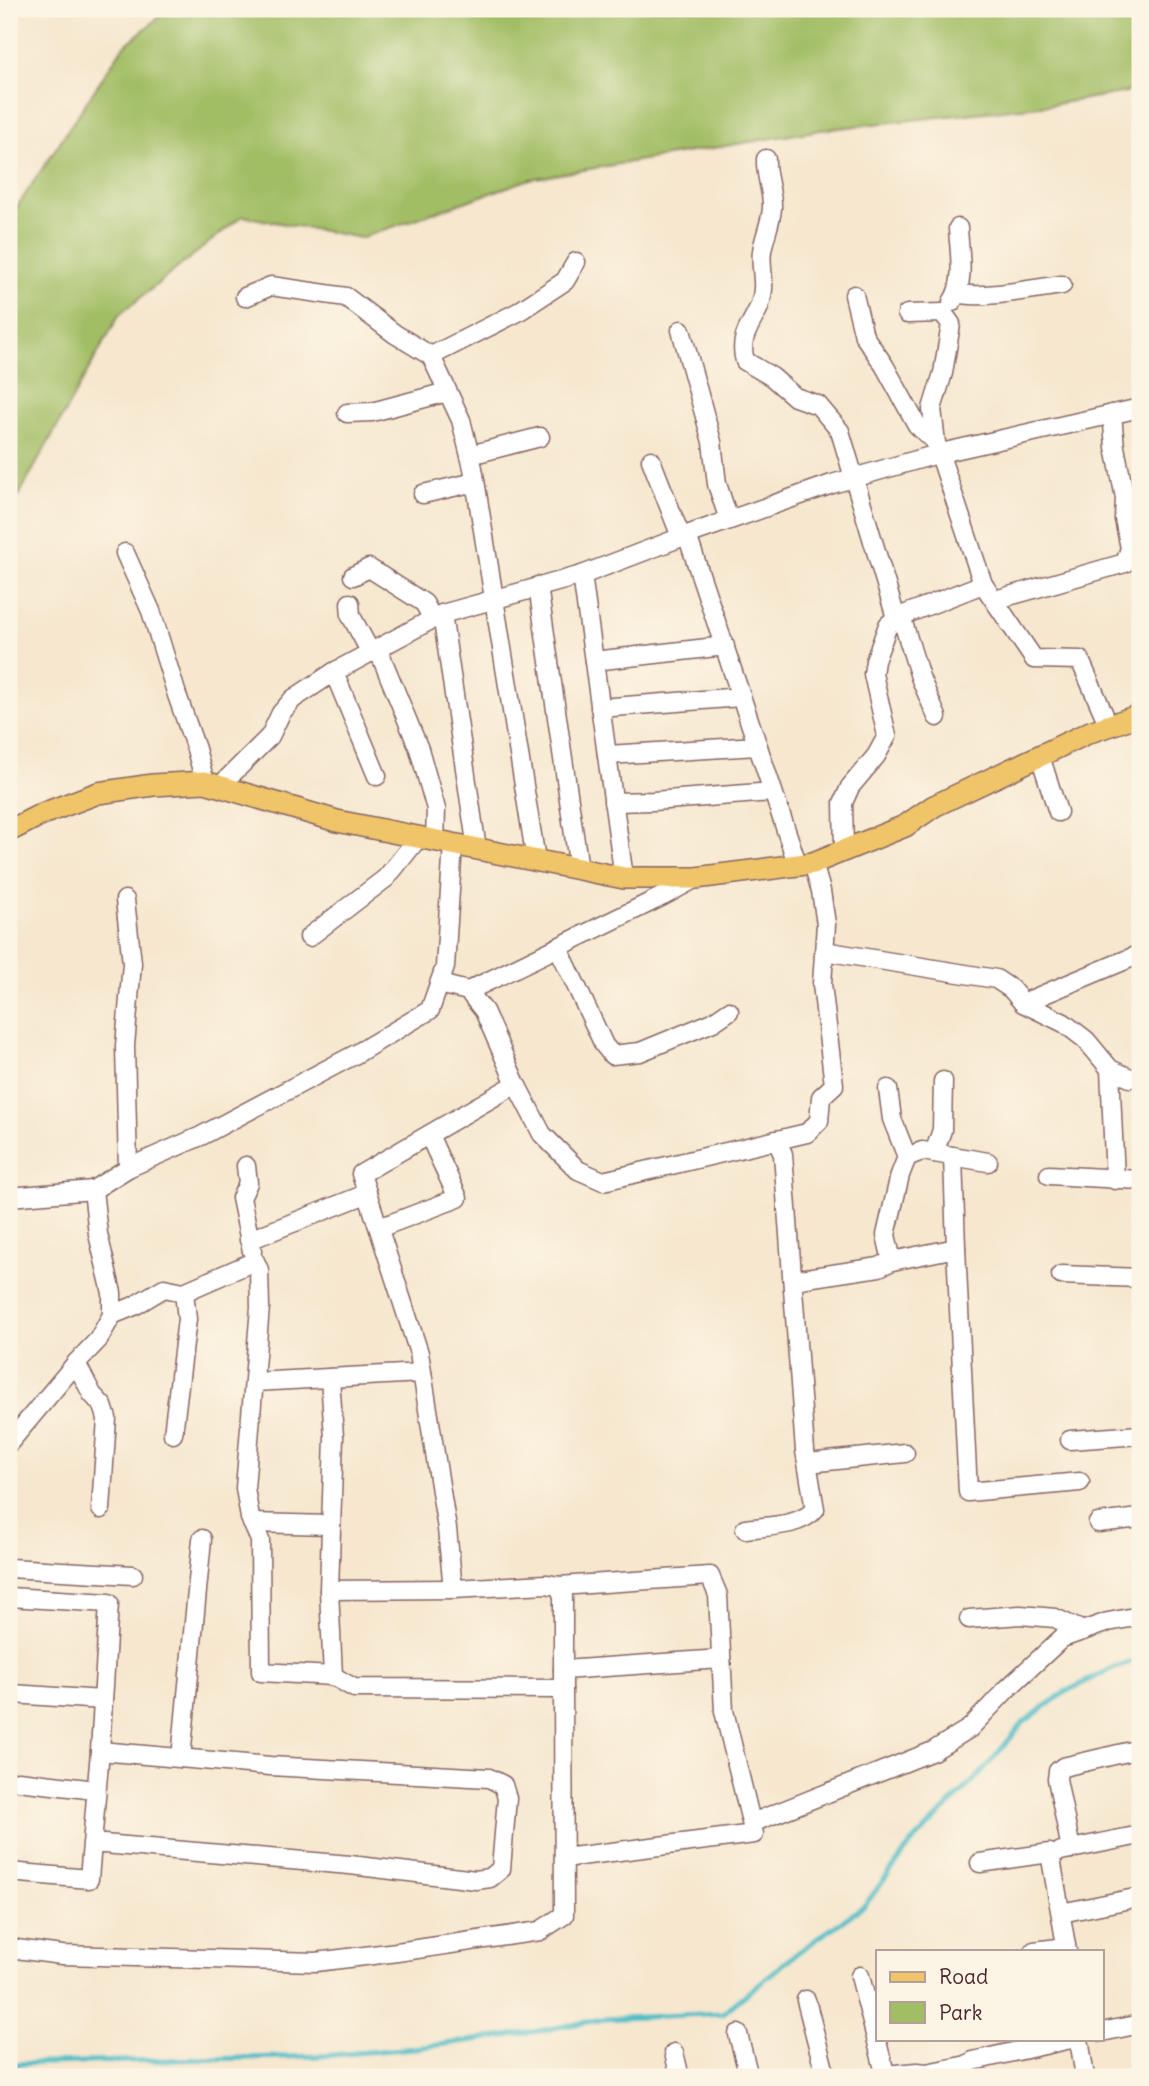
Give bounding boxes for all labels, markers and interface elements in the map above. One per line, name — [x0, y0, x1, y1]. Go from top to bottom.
legend — [876, 1950, 1104, 2040]
text: Road — [939, 1963, 988, 1990]
text: Park — [939, 1999, 982, 2026]

